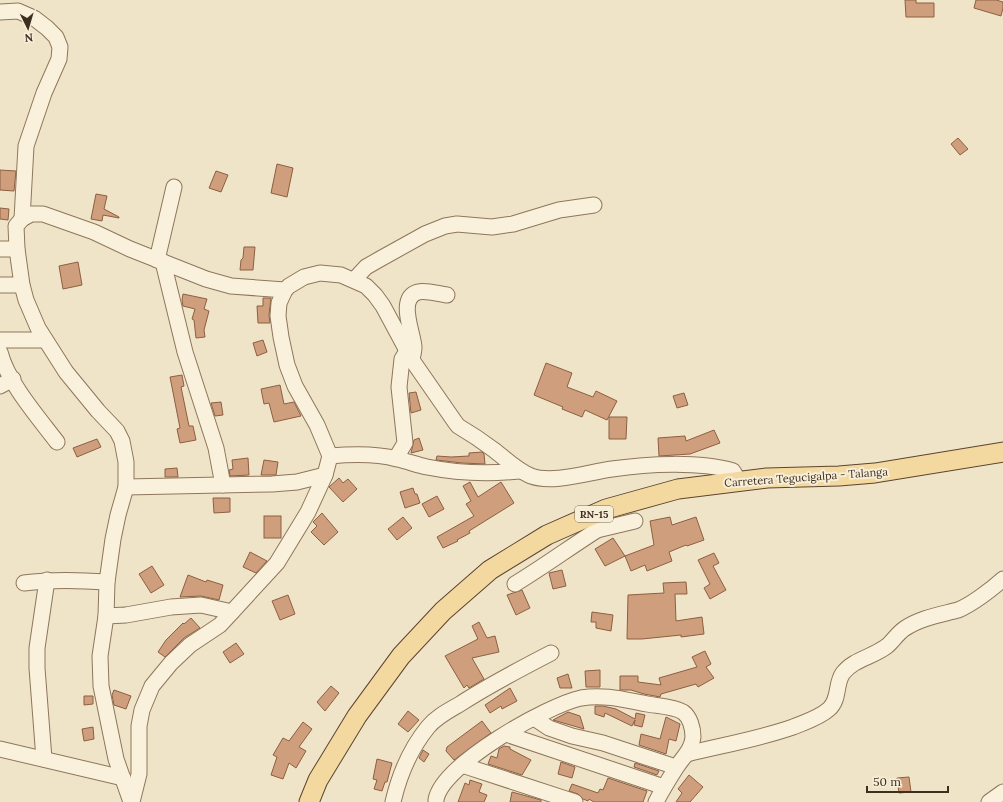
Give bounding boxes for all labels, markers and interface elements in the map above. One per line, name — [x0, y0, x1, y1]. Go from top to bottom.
north arrow — [8, 8, 48, 48]
text: N — [24, 31, 34, 45]
street label: Carretera Tegucigalpa - Talanga — [724, 464, 889, 490]
road number: RN-15 — [575, 506, 613, 522]
scale bar — [867, 768, 948, 794]
text: 50 m — [873, 774, 901, 789]

